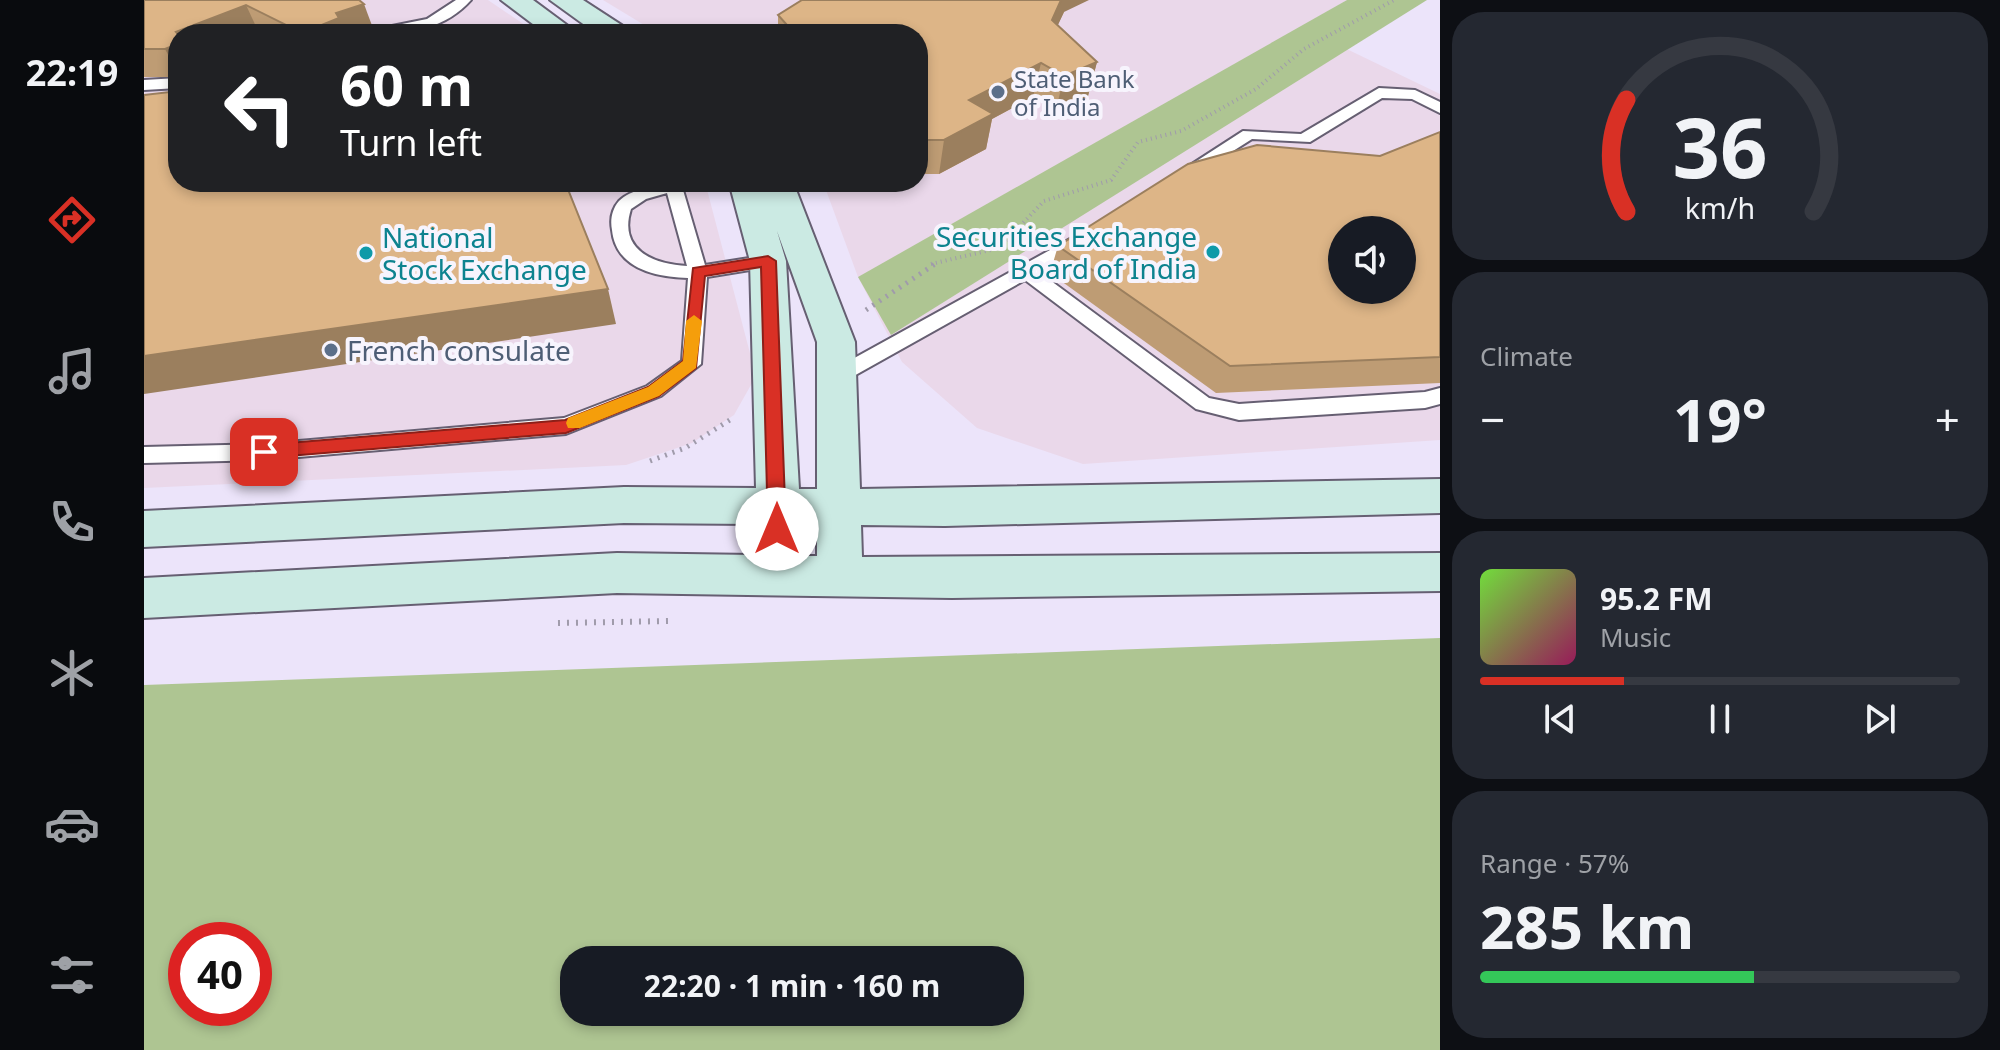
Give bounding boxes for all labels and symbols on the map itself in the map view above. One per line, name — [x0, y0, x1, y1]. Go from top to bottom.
place label: State Bank of India — [1014, 62, 1135, 123]
marker: State Bank of India — [989, 83, 1007, 101]
place label: Securities Exchange Board of India — [936, 217, 1197, 287]
place label: National Stock Exchange — [382, 218, 587, 288]
marker: Securities Exchange Board of India — [1204, 243, 1222, 261]
marker: National Stock Exchange — [357, 244, 375, 262]
place label: French consulate — [347, 331, 571, 369]
marker: French consulate — [322, 341, 340, 359]
pin — [230, 418, 298, 486]
position arrow — [735, 487, 819, 571]
speed limit sign: 40 — [168, 922, 272, 1026]

